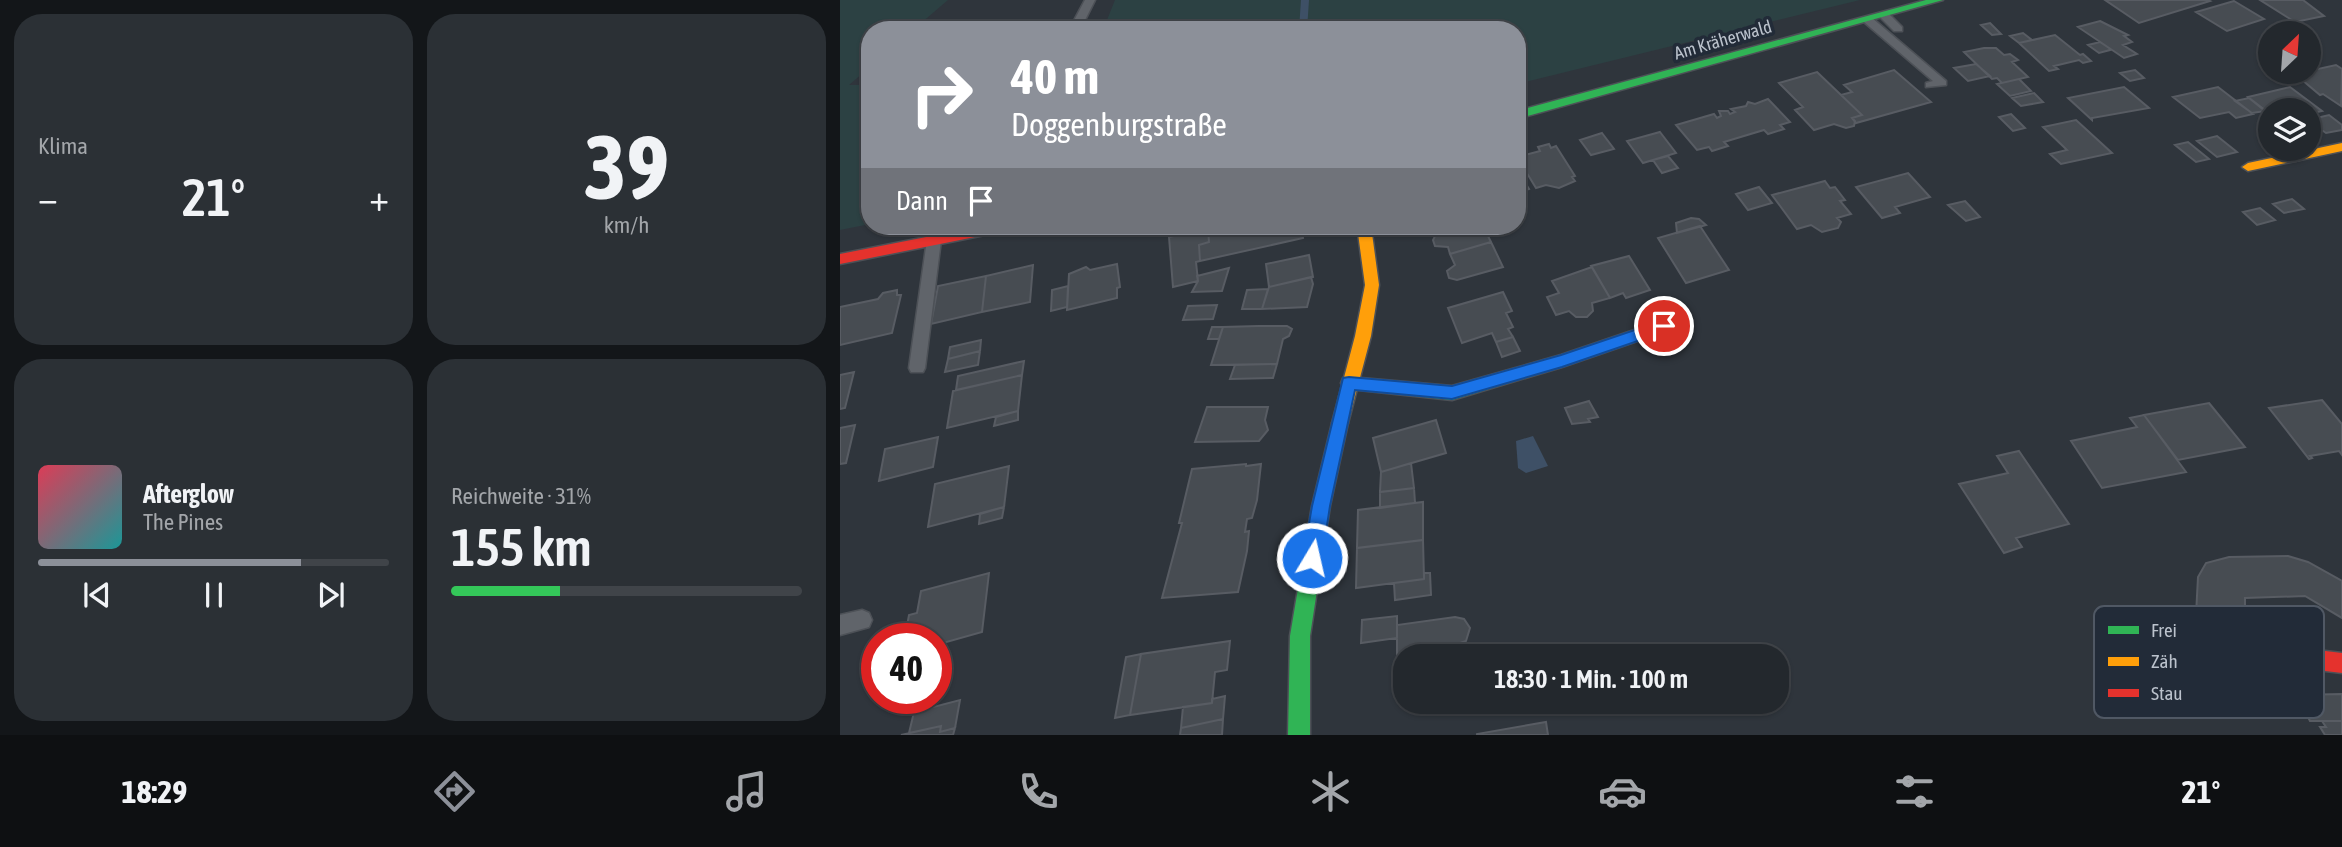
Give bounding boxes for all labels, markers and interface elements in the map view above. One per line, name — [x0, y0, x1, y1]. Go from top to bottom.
street label: Am Kräherwald — [1672, 16, 1774, 63]
north arrow — [2258, 21, 2320, 84]
map controls — [2258, 21, 2321, 161]
text: 40 m — [1011, 48, 1099, 104]
icon: right — [896, 49, 987, 140]
button: layers — [2258, 98, 2321, 161]
text: Doggenburgstraße — [1011, 106, 1227, 143]
text: 39 — [584, 114, 669, 218]
text: Klima — [38, 133, 88, 159]
text: 21° — [182, 167, 245, 227]
text: − — [38, 176, 58, 219]
text: + — [369, 176, 389, 219]
icon: arrive — [962, 182, 1000, 220]
text: Dann — [896, 186, 948, 216]
text: km/h — [604, 212, 649, 238]
pin — [1634, 296, 1694, 356]
icon: arrive — [1645, 307, 1683, 345]
text: Afterglow — [143, 479, 234, 509]
text: Reichweite · 31% — [451, 483, 591, 509]
text: The Pines — [143, 509, 223, 535]
text: 155 km — [451, 517, 592, 577]
position arrow — [1275, 521, 1349, 595]
icon: previous — [78, 576, 116, 614]
icon: pause — [195, 576, 233, 614]
icon: next — [312, 576, 350, 614]
legend — [2094, 606, 2324, 718]
text: Frei — [2151, 619, 2177, 641]
speed limit sign: 40 — [861, 623, 952, 714]
text: Zäh — [2151, 650, 2178, 672]
text: 18:30 · 1 Min. · 100 m — [1494, 664, 1688, 694]
text: Stau — [2151, 682, 2182, 704]
icon: directions — [430, 767, 479, 816]
icon: music — [722, 767, 771, 816]
icon: phone — [1014, 767, 1063, 816]
icon: climate — [1306, 767, 1355, 816]
icon: car — [1598, 767, 1647, 816]
icon: filters — [1890, 767, 1939, 816]
text: 18:29 — [121, 773, 187, 810]
text: 21° — [2182, 773, 2220, 810]

